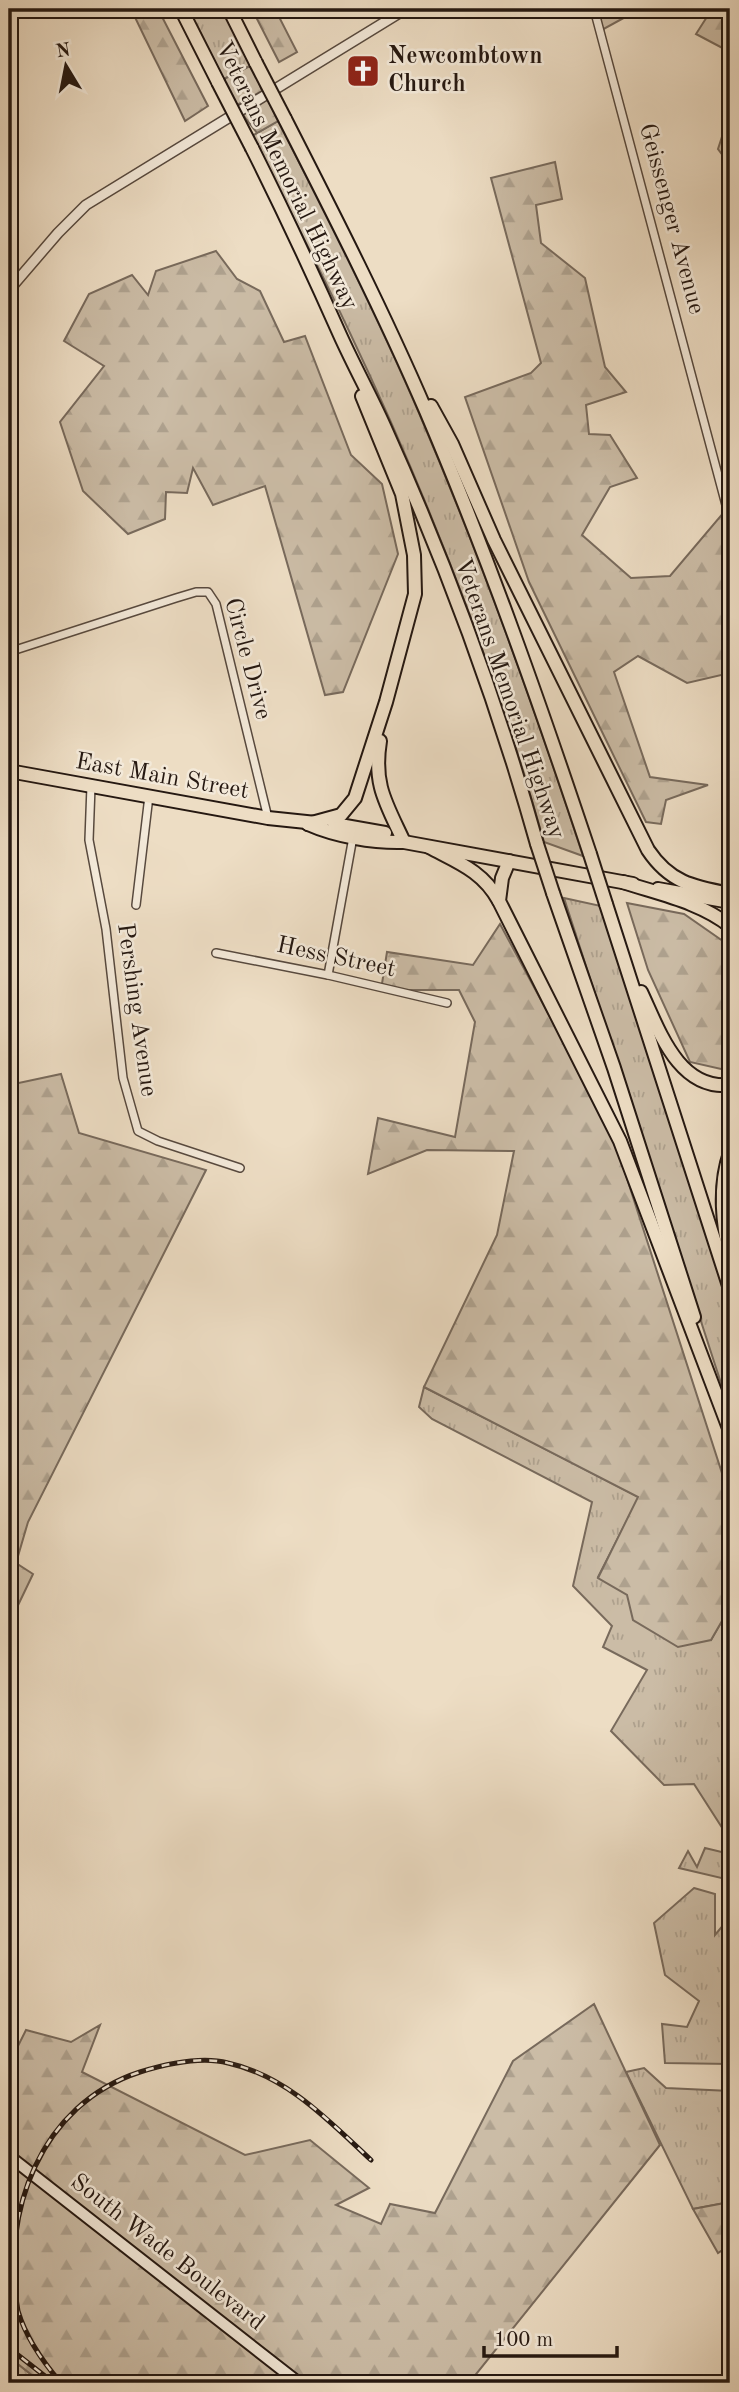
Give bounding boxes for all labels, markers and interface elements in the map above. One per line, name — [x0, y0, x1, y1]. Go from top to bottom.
north arrow — [32, 32, 102, 102]
street label: Veterans Memorial Highway — [210, 38, 362, 314]
text: N — [55, 41, 73, 62]
place label: Newcombtown Church — [388, 45, 543, 97]
church icon: Newcombtown Church — [344, 52, 382, 90]
street label: Geissenger Avenue — [634, 121, 708, 317]
street label: Veterans Memorial Highway — [450, 555, 569, 843]
street label: Circle Drive — [219, 596, 275, 722]
street label: East Main Street — [73, 750, 251, 804]
street label: Pershing Avenue — [112, 922, 160, 1098]
street label: Hess Street — [274, 934, 398, 982]
street label: South Wade Boulevard — [66, 2170, 268, 2336]
scale bar — [484, 2315, 616, 2359]
text: 100 m — [494, 2330, 553, 2351]

